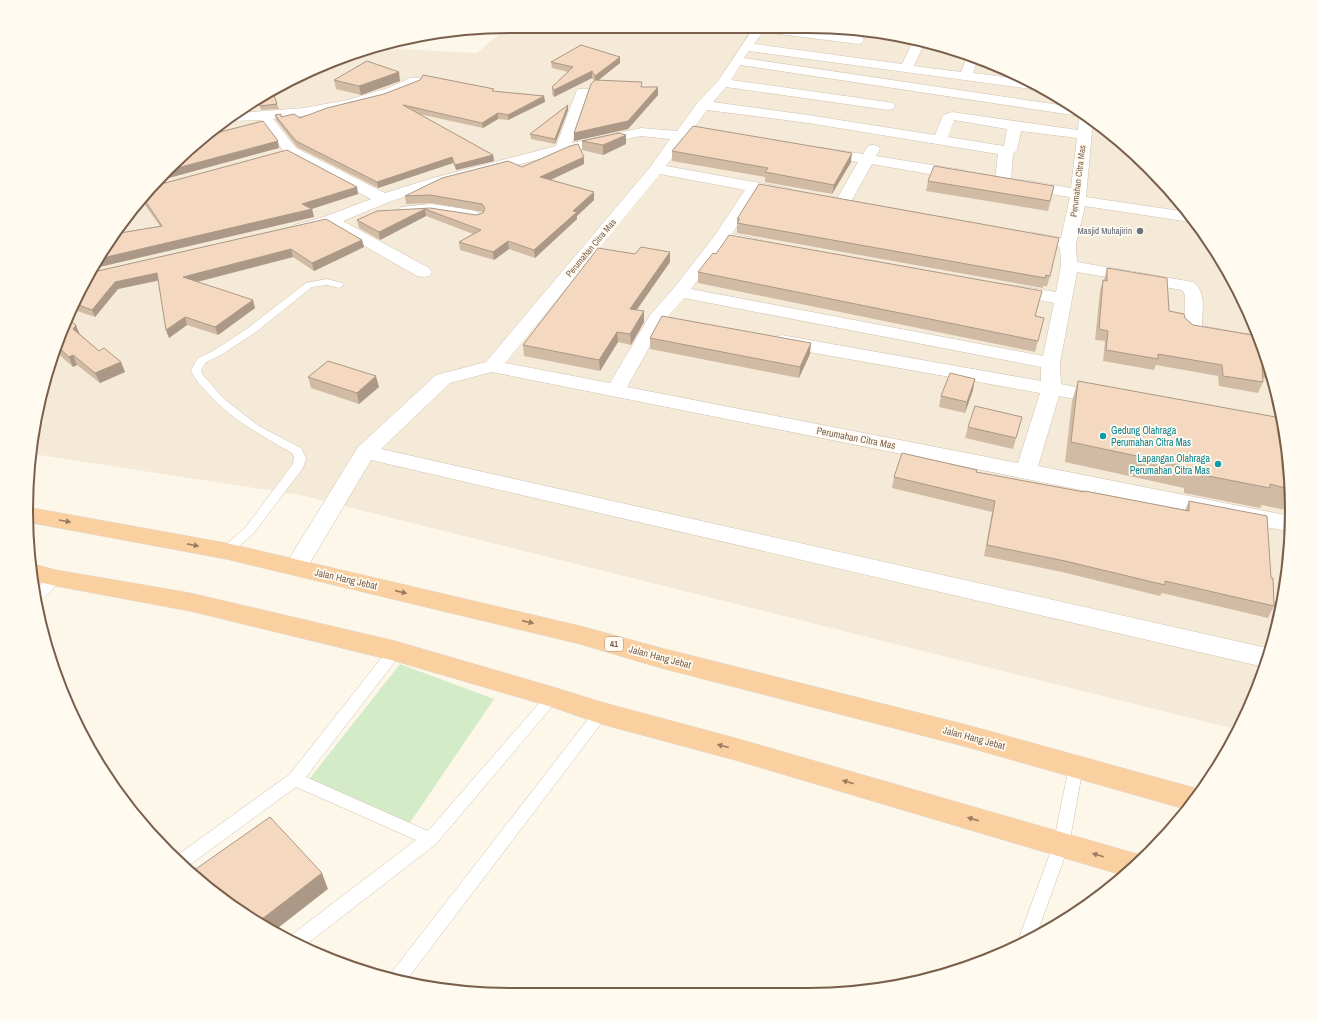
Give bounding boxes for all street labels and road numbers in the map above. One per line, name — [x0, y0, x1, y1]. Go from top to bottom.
street label: Perumahan Citra Mas — [1068, 144, 1088, 218]
street label: Perumahan Citra Mas — [563, 216, 619, 280]
street label: Perumahan Citra Mas — [815, 424, 897, 452]
street label: Jalan Hang Jebat — [313, 565, 379, 593]
road number: 41 — [605, 637, 623, 651]
street label: Jalan Hang Jebat — [627, 642, 693, 672]
street label: Jalan Hang Jebat — [941, 723, 1007, 753]

